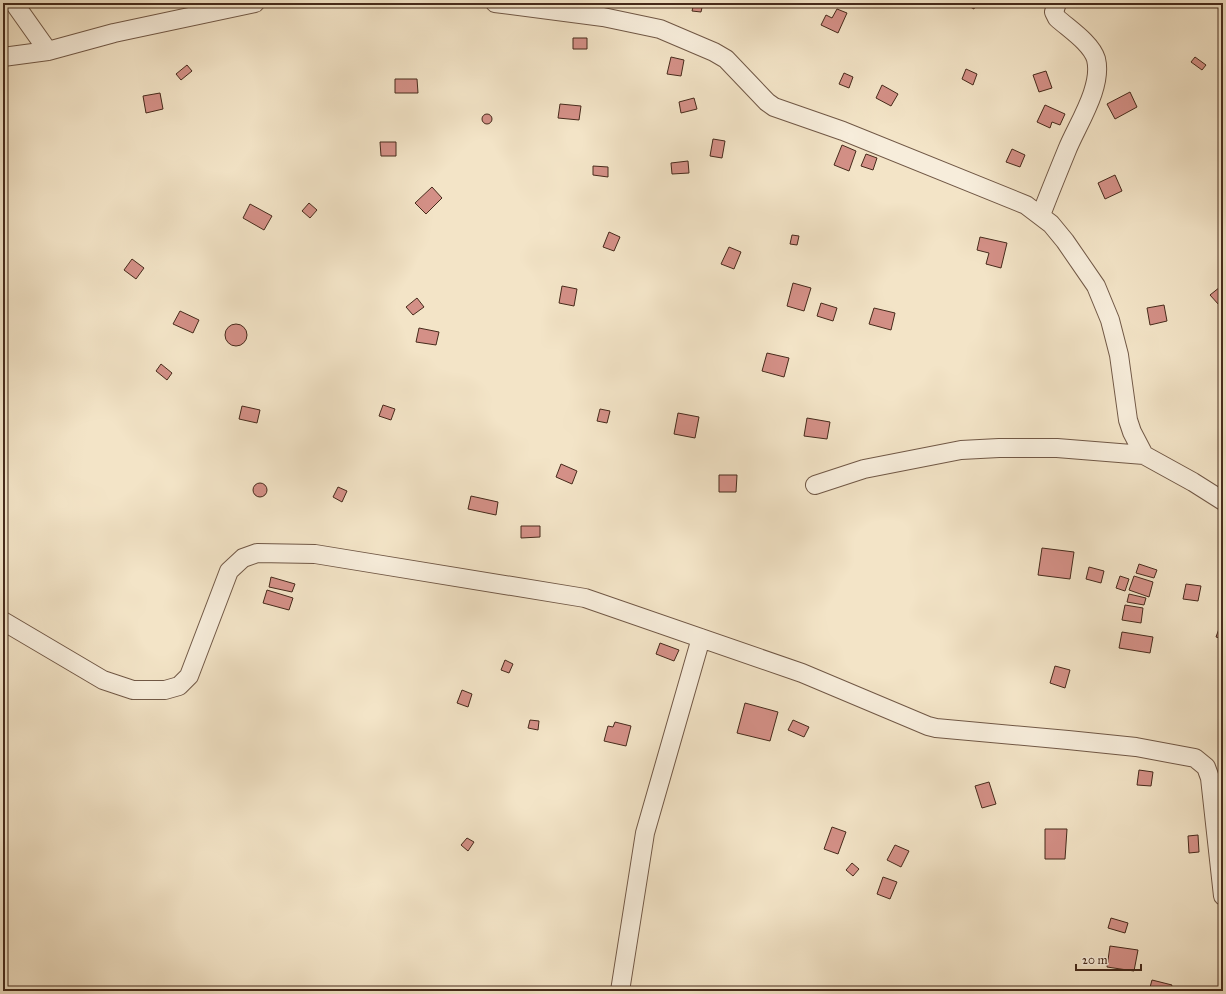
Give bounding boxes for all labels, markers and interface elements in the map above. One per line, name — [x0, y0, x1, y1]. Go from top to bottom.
scale bar — [1076, 946, 1141, 972]
text: 20 m — [1082, 953, 1108, 967]

